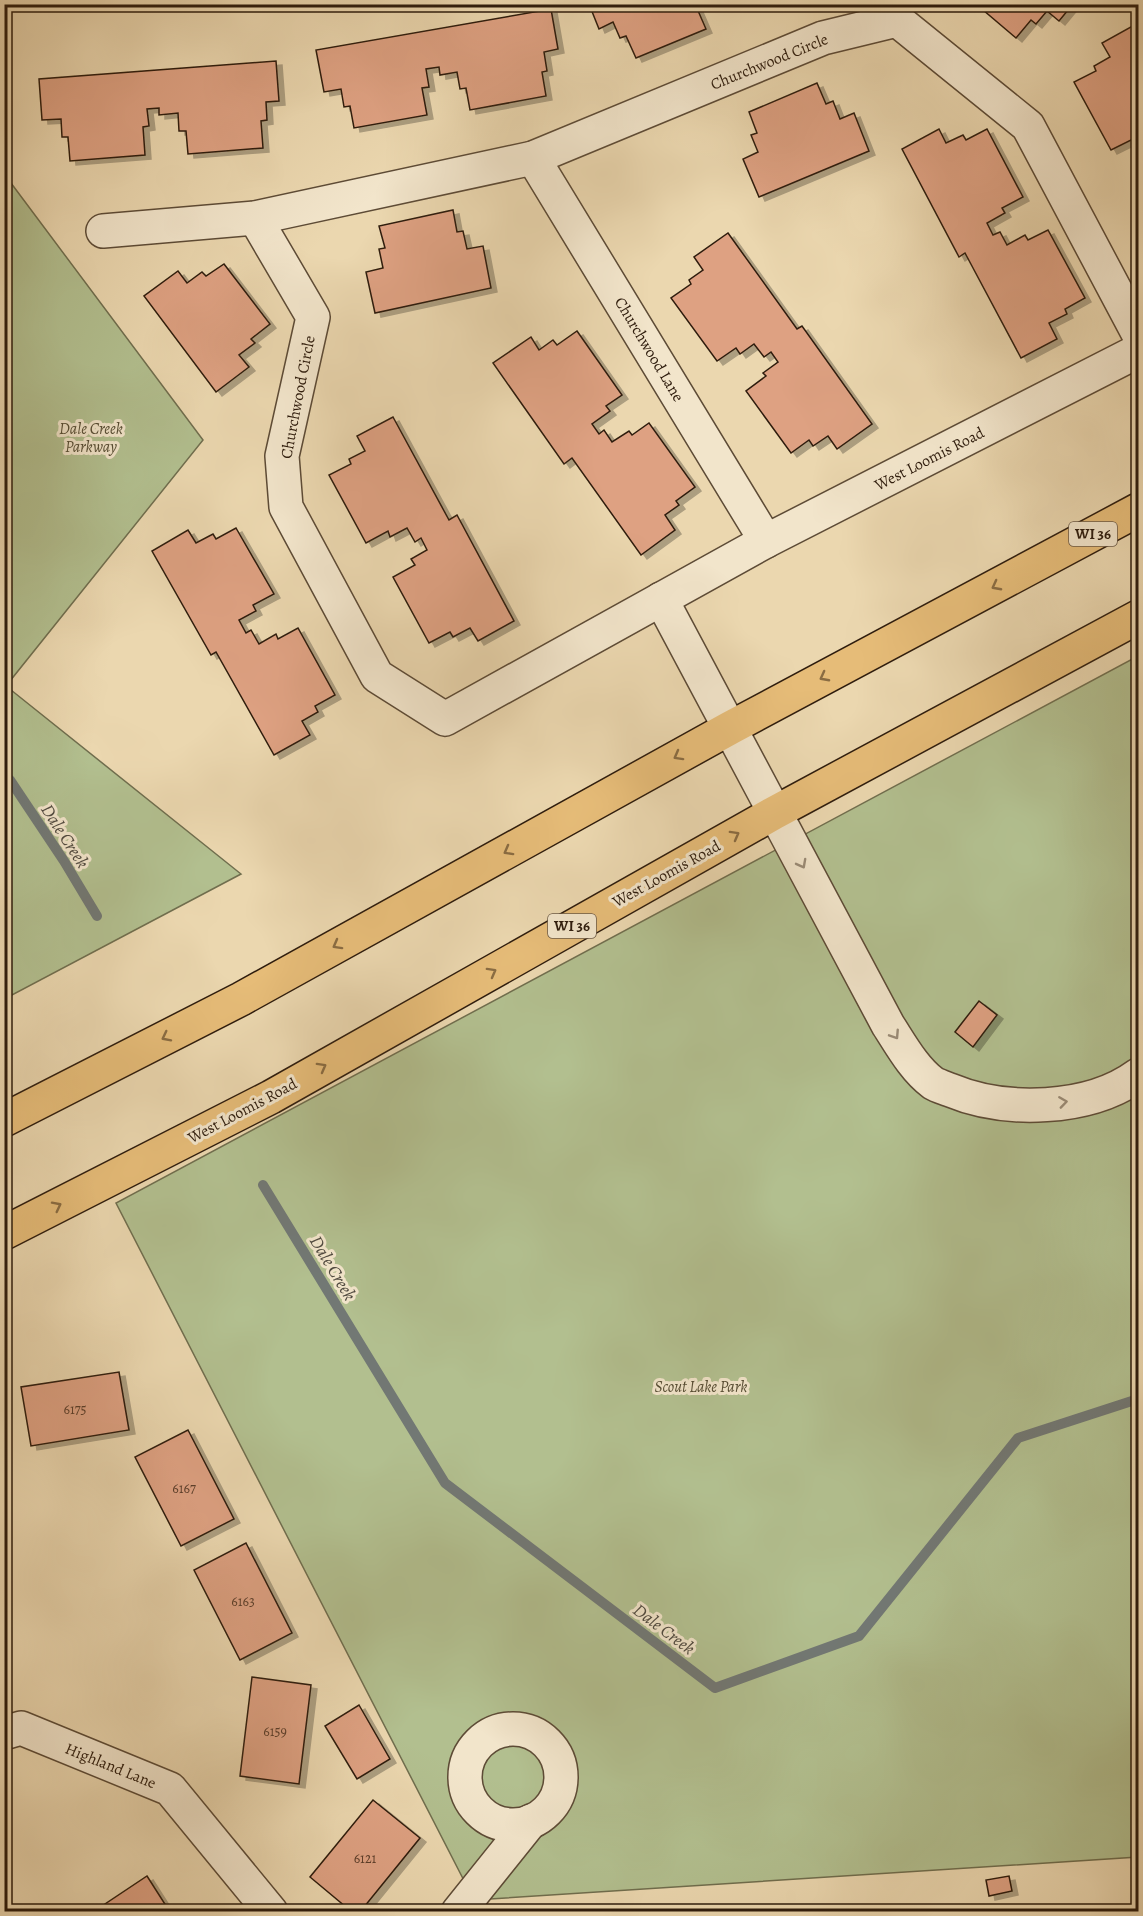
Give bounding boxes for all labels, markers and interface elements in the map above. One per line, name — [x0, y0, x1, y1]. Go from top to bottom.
street label: Churchwood Circle — [707, 28, 831, 96]
street label: Churchwood Lane — [609, 293, 689, 406]
street label: Churchwood Circle — [275, 334, 321, 461]
park label: Dale Creek Parkway — [59, 418, 123, 458]
street label: West Loomis Road — [870, 422, 989, 497]
road number: WI 36 — [1069, 522, 1117, 546]
one-way arrow — [992, 579, 1002, 590]
one-way arrow — [819, 670, 830, 682]
one-way arrow — [674, 749, 685, 760]
water label: Dale Creek — [35, 799, 95, 873]
one-way arrow — [729, 830, 739, 842]
street label: West Loomis Road — [608, 835, 725, 913]
one-way arrow — [504, 844, 514, 855]
one-way arrow — [795, 858, 806, 869]
road number: WI 36 — [548, 914, 596, 938]
one-way arrow — [333, 938, 344, 949]
one-way arrow — [486, 967, 496, 979]
one-way arrow — [888, 1029, 899, 1040]
one-way arrow — [161, 1030, 172, 1042]
one-way arrow — [316, 1063, 327, 1075]
street label: West Loomis Road — [183, 1073, 301, 1149]
one-way arrow — [1058, 1096, 1068, 1109]
one-way arrow — [50, 1202, 61, 1214]
water label: Dale Creek — [304, 1231, 362, 1305]
park label: Scout Lake Park — [655, 1376, 747, 1398]
house number: 6175 — [63, 1400, 87, 1419]
house number: 6167 — [172, 1479, 196, 1498]
house number: 6163 — [231, 1592, 255, 1611]
water label: Dale Creek — [628, 1598, 700, 1660]
house number: 6159 — [263, 1722, 287, 1741]
street label: Highland Lane — [62, 1738, 159, 1794]
house number: 6121 — [354, 1849, 377, 1868]

